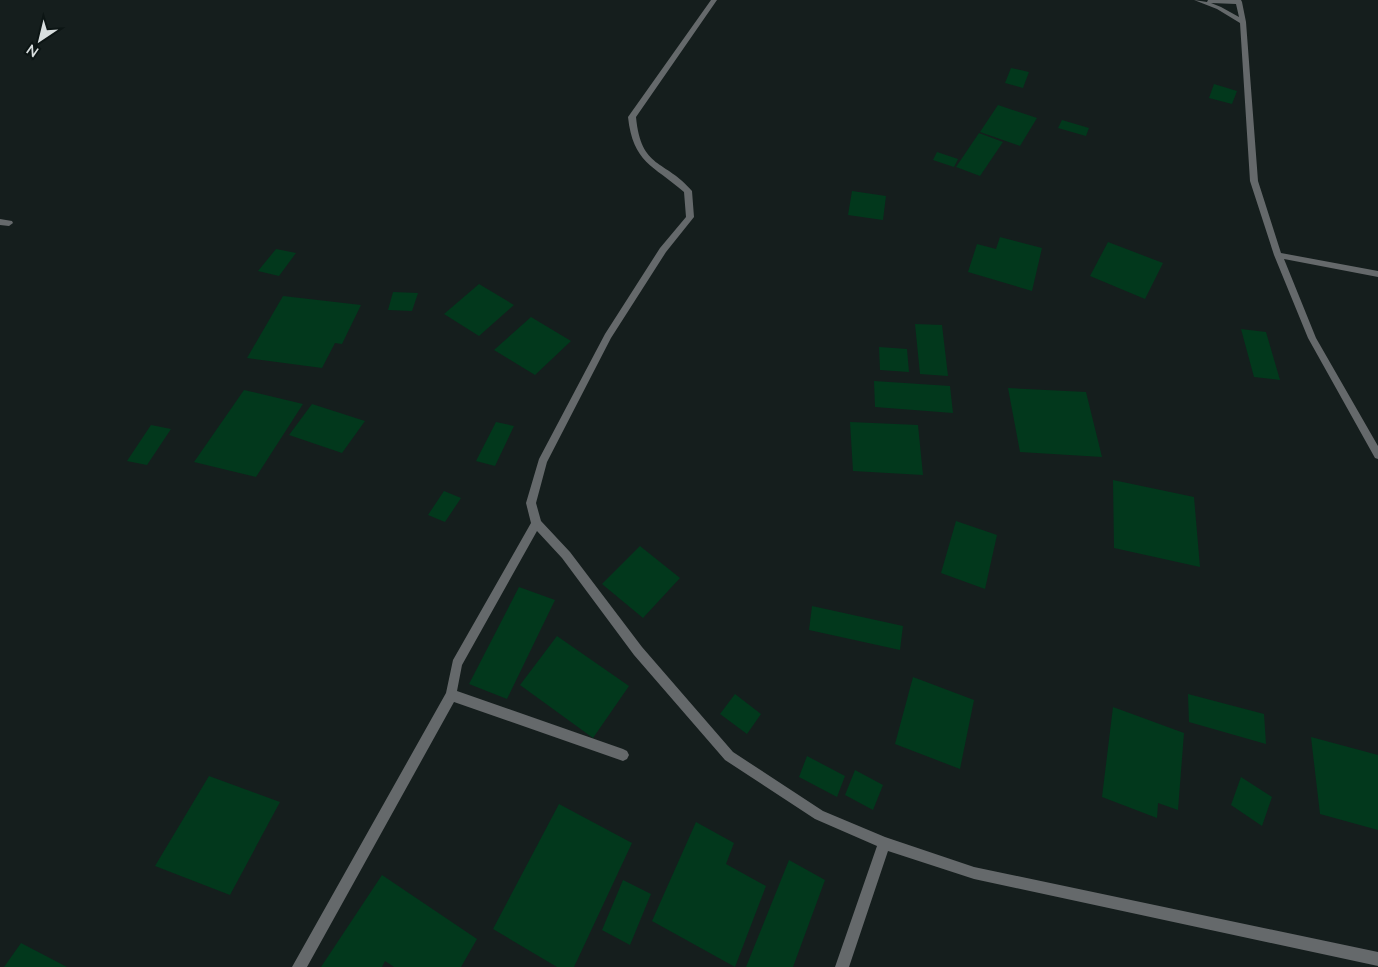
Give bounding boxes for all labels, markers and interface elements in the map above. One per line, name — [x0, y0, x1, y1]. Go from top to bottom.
north arrow — [15, 15, 65, 65]
text: N — [23, 41, 42, 61]

